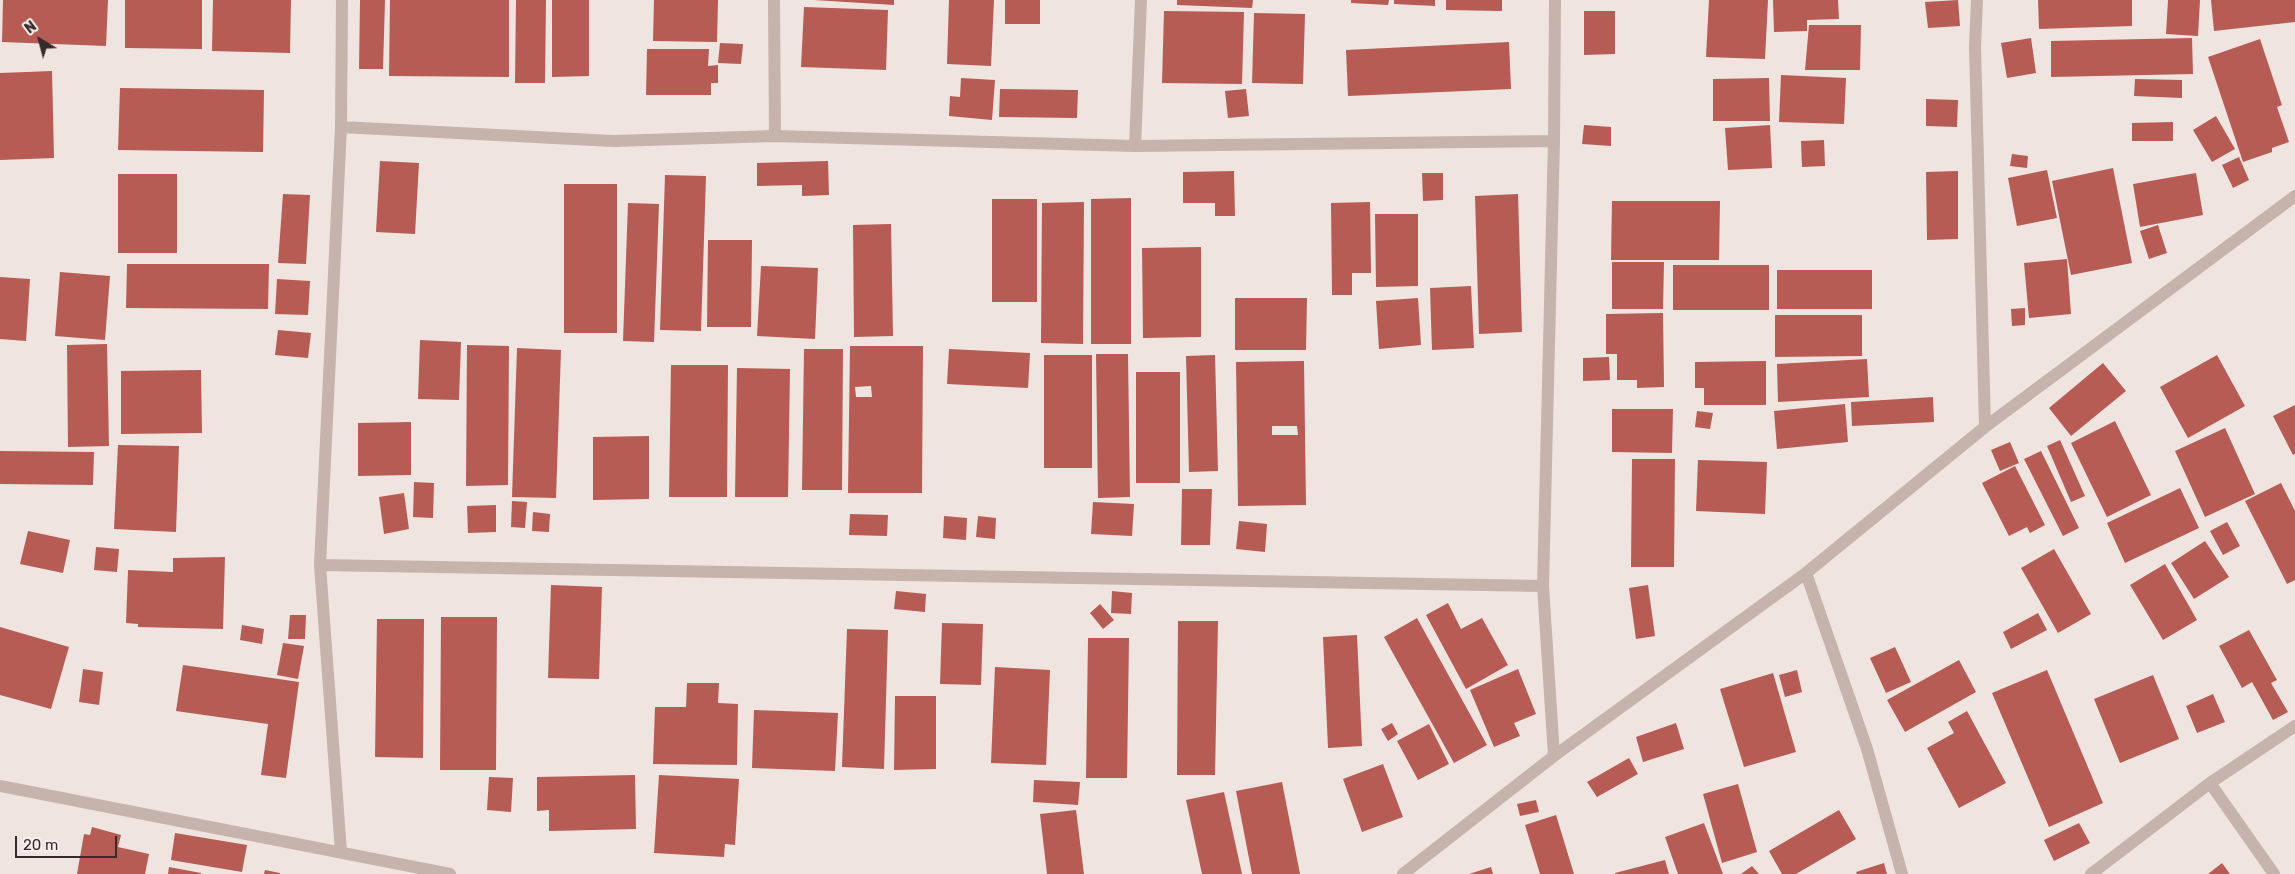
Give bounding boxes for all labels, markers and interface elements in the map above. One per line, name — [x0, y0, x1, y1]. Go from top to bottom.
north arrow — [15, 15, 65, 65]
text: N — [22, 18, 40, 37]
scale bar — [18, 826, 120, 858]
text: 20 m — [23, 836, 58, 854]

